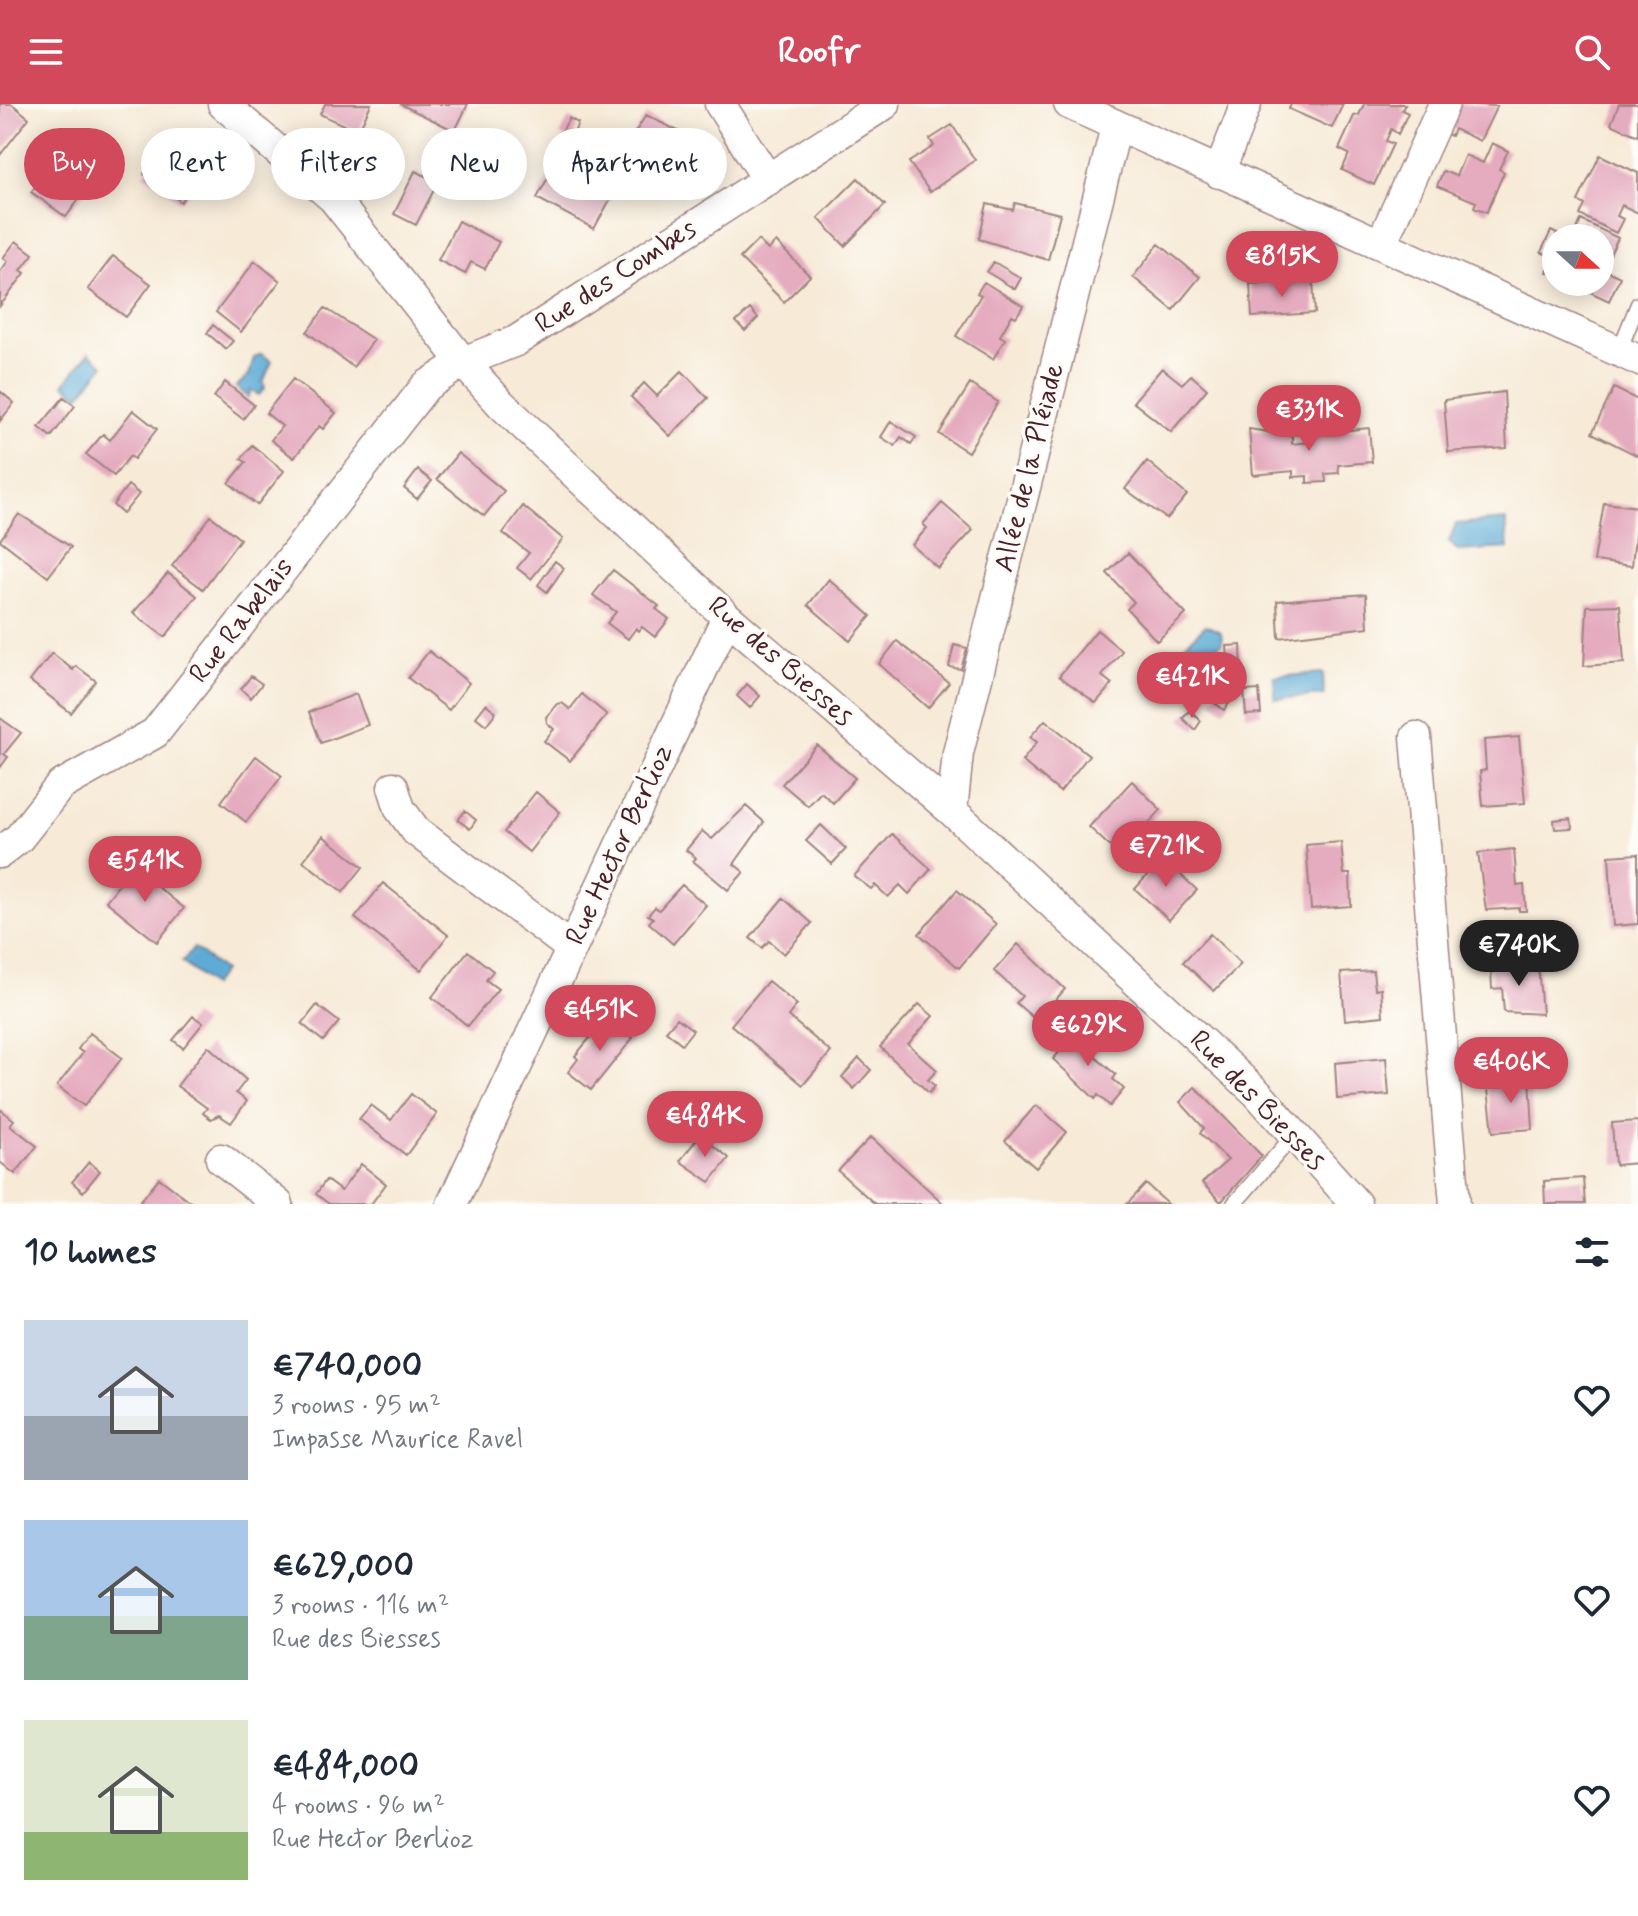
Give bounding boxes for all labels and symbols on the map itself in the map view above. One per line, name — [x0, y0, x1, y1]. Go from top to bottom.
street label: Rue des Combes — [528, 211, 704, 343]
north arrow — [1542, 224, 1614, 296]
pin: €815K — [1226, 231, 1338, 299]
street label: Allée de la Pléiade — [986, 360, 1074, 576]
pin: €331K — [1253, 385, 1365, 453]
street label: Rue Rabelais — [181, 551, 303, 691]
street label: Rue des Biesses — [699, 588, 861, 736]
pin: €421K — [1136, 652, 1248, 720]
street label: Rue Hector Berlioz — [557, 739, 683, 951]
pin: €721K — [1110, 821, 1222, 889]
pin: €541K — [89, 836, 201, 904]
pin: €740K — [1463, 920, 1575, 988]
pin: €451K — [544, 985, 656, 1053]
pin: €629K — [1032, 1000, 1144, 1068]
street label: Rue des Biesses — [1181, 1023, 1333, 1179]
pin: €406K — [1455, 1037, 1567, 1105]
pin: €484K — [649, 1091, 761, 1159]

